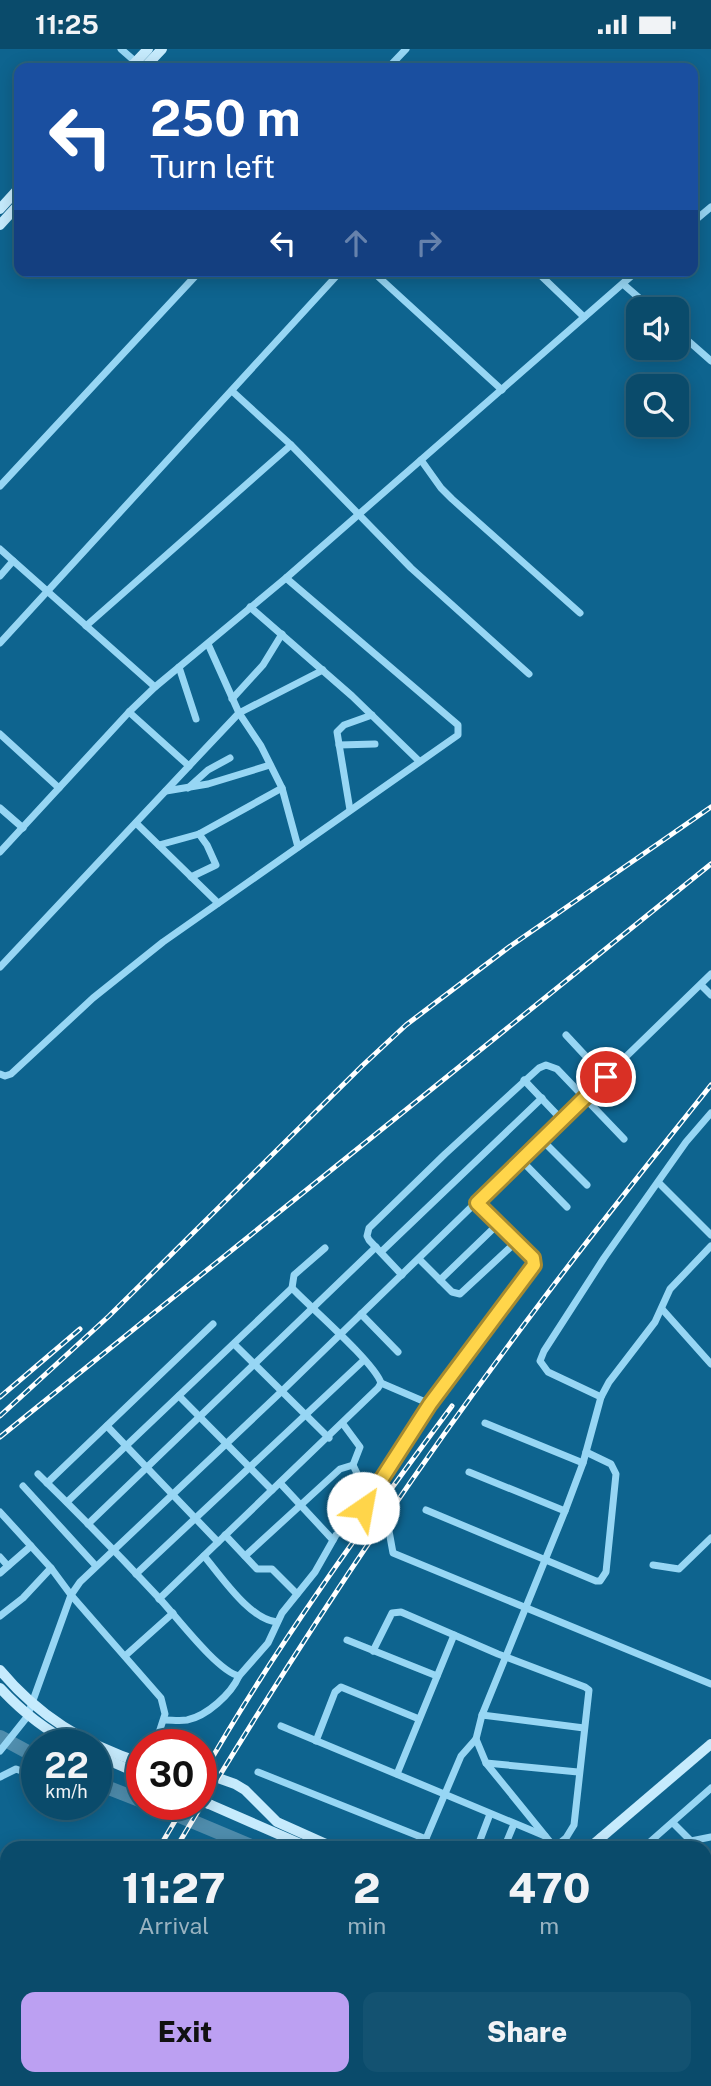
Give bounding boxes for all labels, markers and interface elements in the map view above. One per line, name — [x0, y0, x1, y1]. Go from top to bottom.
text: 11:25 — [35, 9, 99, 40]
text: 250 m — [150, 89, 301, 147]
icon: left — [35, 91, 126, 182]
text: Turn left — [150, 148, 275, 185]
icon: left — [264, 224, 302, 262]
icon: ahead — [337, 224, 375, 262]
icon: right — [410, 224, 448, 262]
map controls — [626, 297, 689, 437]
button: sound — [626, 297, 689, 360]
button: search — [626, 374, 689, 437]
pin — [576, 1047, 636, 1107]
icon: arrive — [587, 1058, 625, 1096]
position arrow — [326, 1471, 400, 1545]
speed limit sign: 30 — [126, 1729, 217, 1820]
text: 22 — [44, 1745, 89, 1786]
text: km/h — [45, 1781, 88, 1802]
text: 11:27 — [122, 1863, 226, 1912]
text: 2 — [353, 1863, 381, 1912]
text: 470 — [508, 1863, 590, 1912]
text: Arrival — [138, 1912, 209, 1939]
text: min — [347, 1912, 386, 1939]
text: m — [539, 1912, 559, 1939]
button: Exit — [21, 1992, 349, 2072]
button: Share — [363, 1992, 691, 2072]

